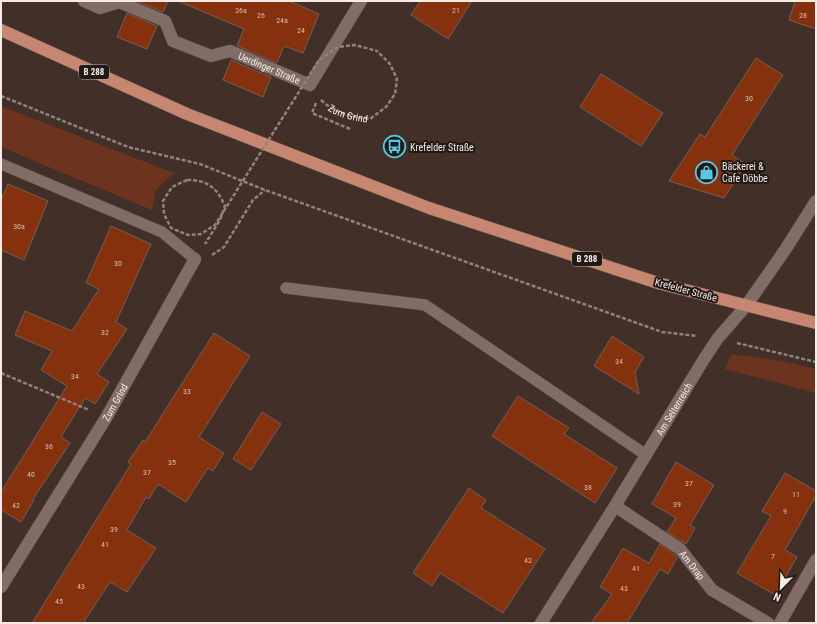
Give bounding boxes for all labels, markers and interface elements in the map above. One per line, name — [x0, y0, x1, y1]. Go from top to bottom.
house number: 26a — [235, 6, 247, 15]
house number: 21 — [452, 6, 460, 15]
house number: 26 — [257, 11, 265, 20]
house number: 28 — [799, 11, 807, 20]
house number: 24a — [276, 16, 288, 25]
house number: 24 — [297, 26, 305, 35]
street label: Uerdinger Straße — [237, 50, 302, 86]
road number: B 288 — [79, 65, 109, 79]
house number: 30 — [745, 94, 753, 103]
street label: Zum Grind — [326, 102, 369, 124]
bus stop icon: Krefelder Straße — [381, 134, 407, 160]
place label: Krefelder Straße — [410, 142, 474, 153]
shop icon: Bäckerei & Cafe Döbbe — [694, 159, 720, 185]
place label: Bäckerei & Cafe Döbbe — [722, 161, 768, 184]
house number: 30a — [13, 222, 25, 231]
road number: B 288 — [572, 252, 602, 266]
house number: 30 — [114, 259, 122, 268]
street label: Krefelder Straße — [654, 276, 719, 304]
house number: 32 — [101, 328, 109, 337]
house number: 34 — [615, 357, 623, 366]
house number: 34 — [71, 372, 79, 381]
street label: Am Seltenreich — [654, 380, 694, 437]
street label: Zum Grind — [100, 382, 130, 423]
house number: 33 — [183, 387, 191, 396]
house number: 36 — [45, 442, 53, 451]
house number: 35 — [168, 458, 176, 467]
house number: 37 — [143, 468, 151, 477]
house number: 40 — [27, 470, 35, 479]
house number: 37 — [685, 479, 693, 488]
house number: 38 — [584, 483, 592, 492]
house number: 11 — [792, 490, 800, 499]
house number: 39 — [673, 500, 681, 509]
house number: 42 — [12, 501, 20, 510]
house number: 9 — [783, 507, 787, 516]
house number: 39 — [110, 525, 118, 534]
house number: 41 — [101, 540, 109, 549]
street label: Am Drap — [678, 548, 707, 582]
house number: 7 — [771, 552, 775, 561]
house number: 42 — [524, 556, 532, 565]
house number: 41 — [632, 564, 640, 573]
north arrow — [761, 568, 801, 608]
house number: 43 — [77, 582, 85, 591]
house number: 43 — [620, 584, 628, 593]
text: N — [771, 589, 783, 604]
house number: 45 — [55, 597, 63, 606]

